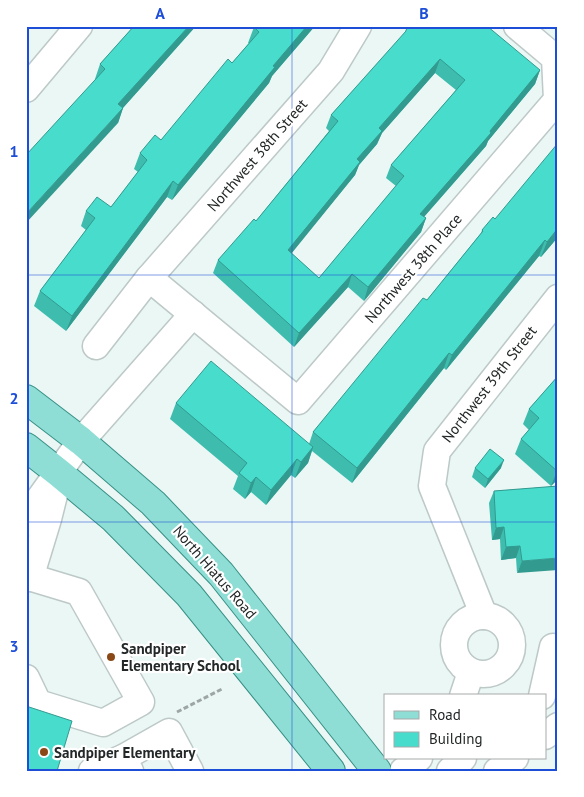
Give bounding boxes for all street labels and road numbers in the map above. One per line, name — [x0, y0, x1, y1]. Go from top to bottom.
street label: Northwest 38th Street — [203, 95, 311, 215]
street label: Northwest 38th Place — [360, 209, 466, 327]
street label: Northwest 39th Street — [438, 322, 540, 446]
street label: North Hiatus Road — [169, 521, 261, 623]

